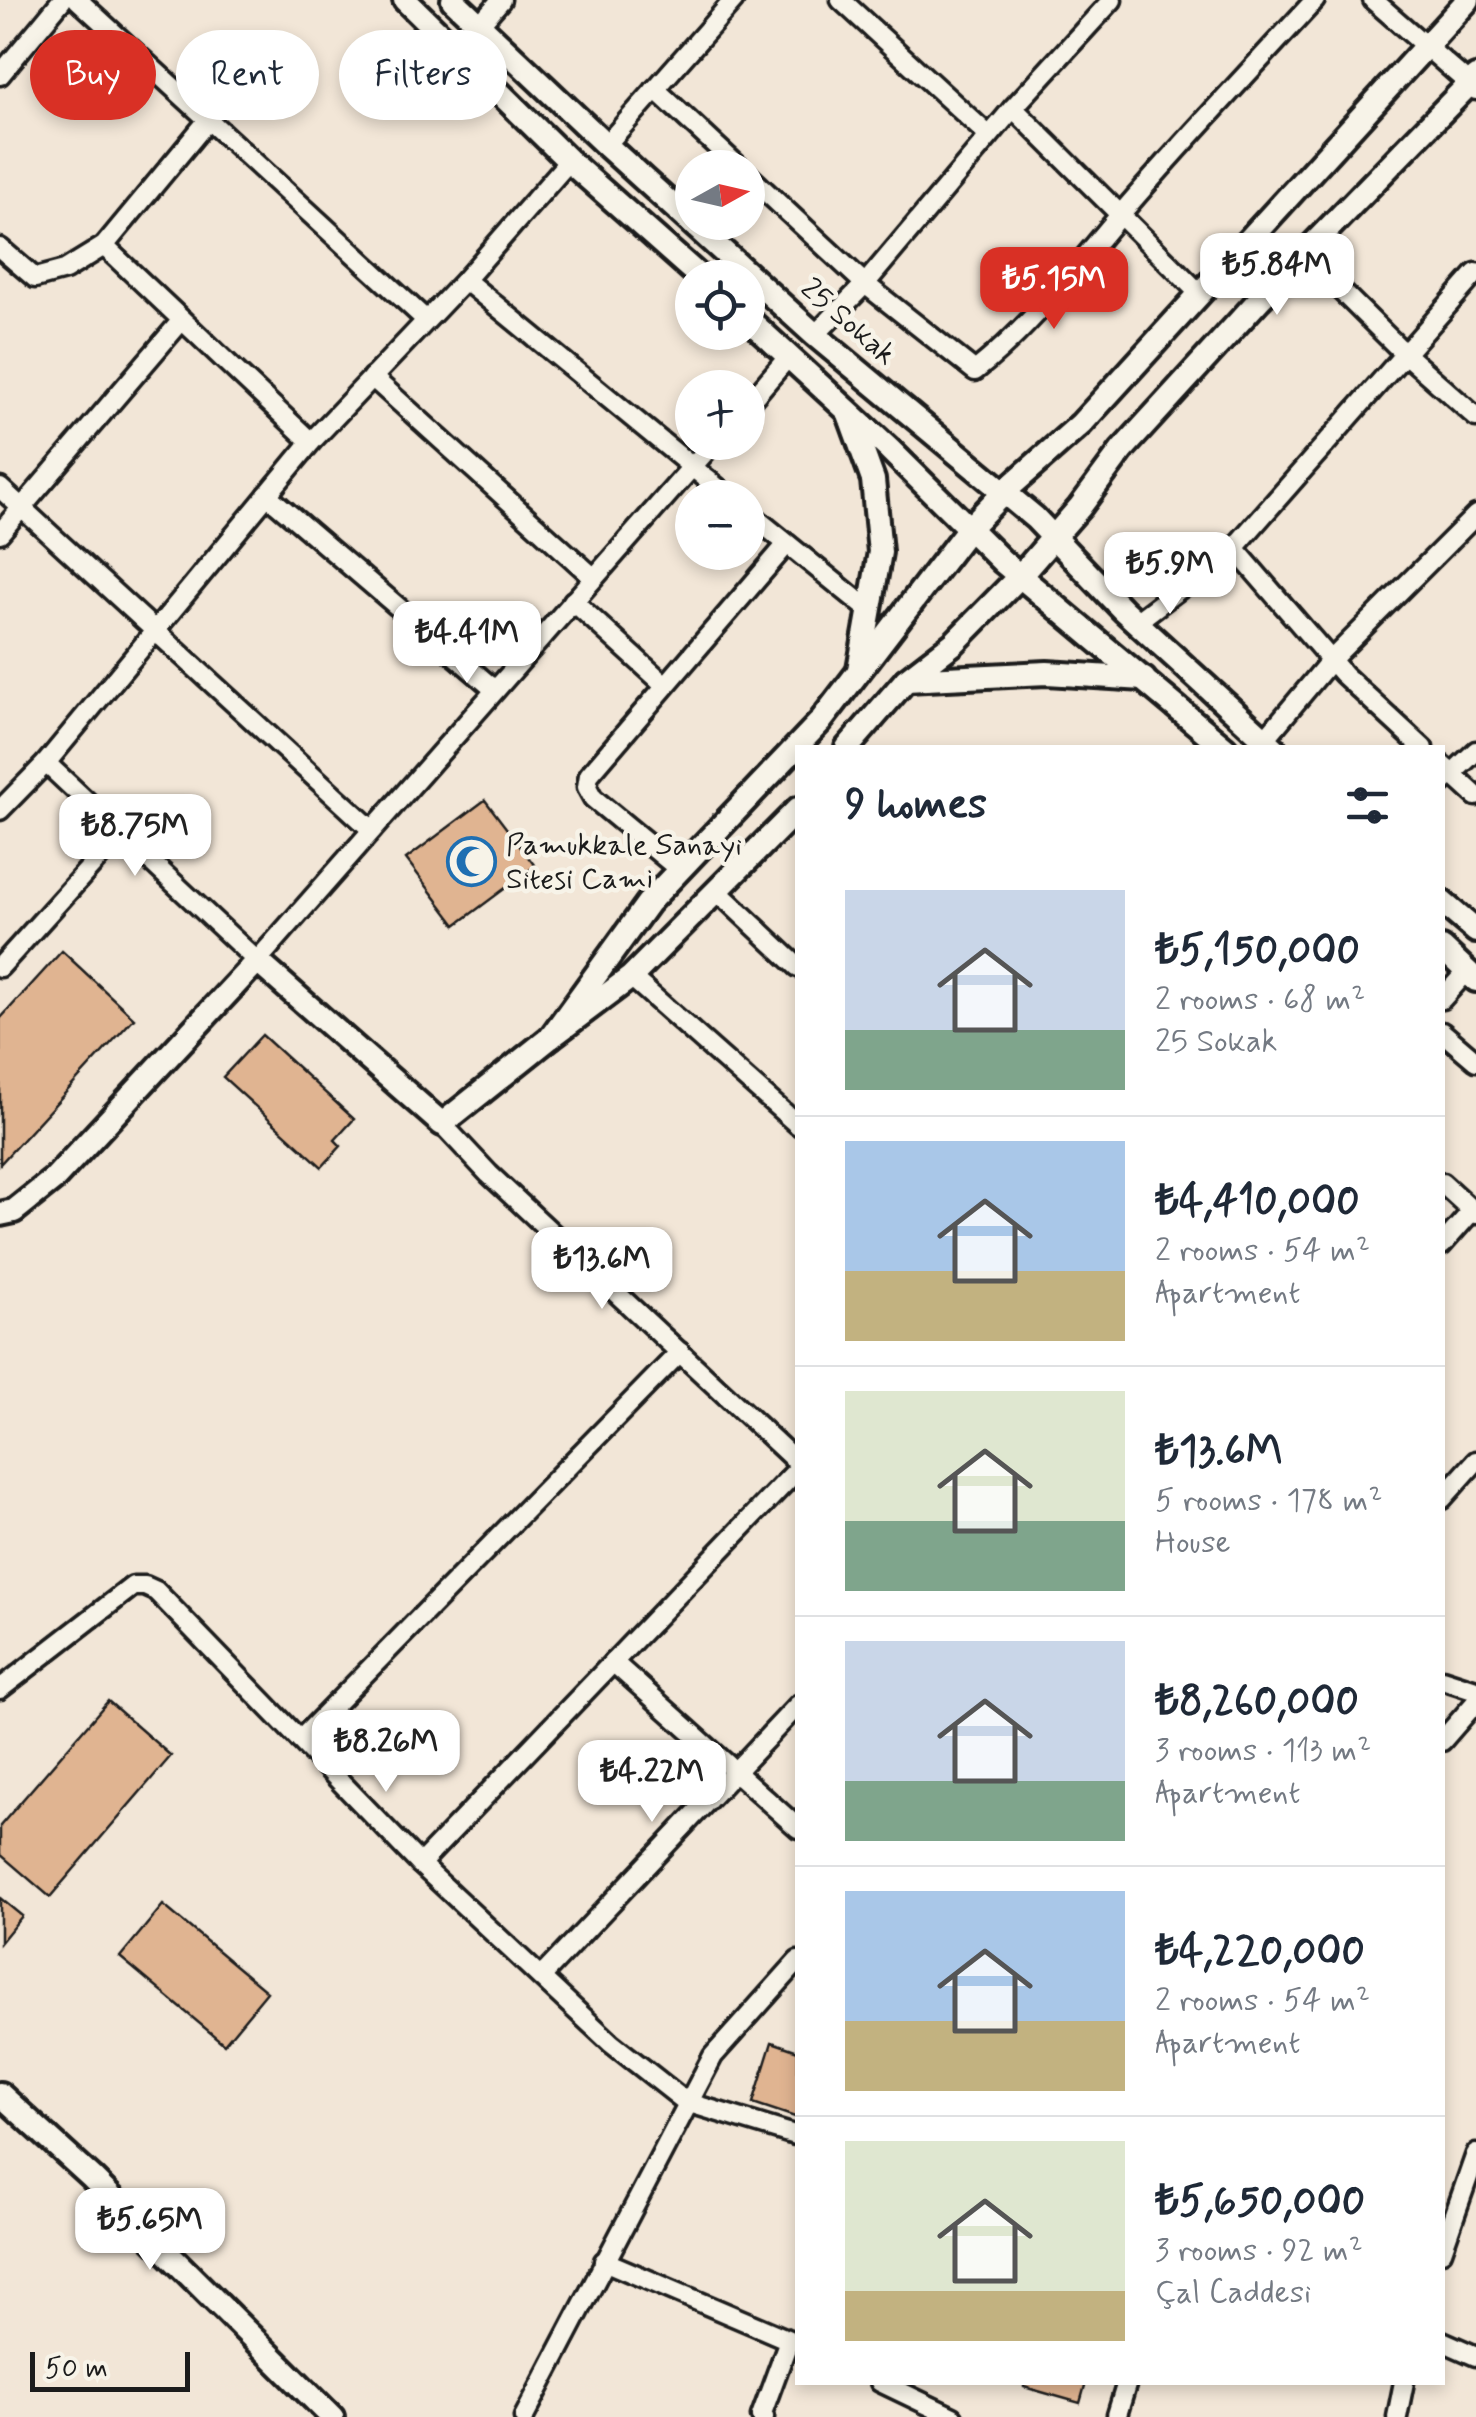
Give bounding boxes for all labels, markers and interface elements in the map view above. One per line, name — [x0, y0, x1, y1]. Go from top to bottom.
chip: Buy — [30, 30, 156, 120]
chip: Rent — [176, 30, 319, 120]
chip: Filters — [339, 30, 507, 120]
north arrow — [675, 150, 765, 240]
map controls — [675, 150, 765, 570]
pin: ₺5.84M — [1196, 233, 1358, 318]
text: ₺5.84M — [1222, 244, 1332, 286]
pin: ₺5.15M — [973, 247, 1135, 332]
text: ₺5.15M — [1002, 258, 1106, 300]
button: locate — [675, 260, 765, 350]
street label: 25 Sokak — [792, 270, 904, 374]
button: + — [675, 370, 765, 460]
button: − — [675, 480, 765, 570]
pin: ₺5.9M — [1100, 532, 1240, 617]
text: ₺5.9M — [1126, 543, 1214, 585]
pin: ₺4.41M — [386, 601, 548, 686]
text: ₺4.41M — [415, 612, 519, 654]
text: 9 homes — [845, 778, 987, 833]
icon: filters — [1340, 778, 1395, 833]
pin: ₺8.75M — [54, 794, 216, 879]
text: ₺8.75M — [81, 805, 189, 847]
place label: Pamukkale Sanayi Sitesi Cami — [506, 826, 742, 899]
mosque icon: Pamukkale Sanayi Sitesi Cami — [445, 836, 497, 888]
text: ₺5,150,000 — [1155, 924, 1360, 979]
icon: home — [925, 930, 1045, 1050]
text: 2 rooms · 68 m² — [1155, 979, 1365, 1021]
text: 25 Sokak — [1155, 1021, 1277, 1063]
text: ₺4,410,000 — [1155, 1175, 1360, 1230]
icon: home — [925, 1181, 1045, 1301]
pin: ₺13.6M — [521, 1227, 683, 1312]
text: 2 rooms · 54 m² — [1155, 1230, 1370, 1272]
text: ₺13.6M — [553, 1238, 651, 1280]
text: Apartment — [1155, 1272, 1300, 1314]
text: ₺13.6M — [1155, 1425, 1283, 1480]
icon: home — [925, 1431, 1045, 1551]
text: 5 rooms · 178 m² — [1155, 1480, 1382, 1522]
text: House — [1155, 1522, 1231, 1564]
text: ₺8,260,000 — [1155, 1675, 1359, 1730]
icon: home — [925, 1681, 1045, 1801]
pin: ₺8.26M — [305, 1710, 467, 1795]
text: ₺8.26M — [334, 1721, 438, 1763]
text: 3 rooms · 113 m² — [1155, 1730, 1371, 1772]
pin: ₺4.22M — [571, 1740, 733, 1825]
text: ₺4.22M — [600, 1751, 704, 1793]
text: Apartment — [1155, 1772, 1300, 1814]
text: ₺4,220,000 — [1155, 1925, 1365, 1980]
icon: home — [925, 1931, 1045, 2051]
text: 2 rooms · 54 m² — [1155, 1980, 1370, 2022]
text: Apartment — [1155, 2022, 1300, 2064]
text: ₺5,650,000 — [1155, 2175, 1365, 2230]
icon: home — [925, 2181, 1045, 2301]
pin: ₺5.65M — [69, 2188, 231, 2273]
text: ₺5.65M — [97, 2199, 203, 2241]
text: 3 rooms · 92 m² — [1155, 2230, 1363, 2272]
text: Çal Caddesi — [1155, 2272, 1311, 2314]
scale bar — [30, 2347, 190, 2392]
text: 50 m — [45, 2351, 108, 2388]

